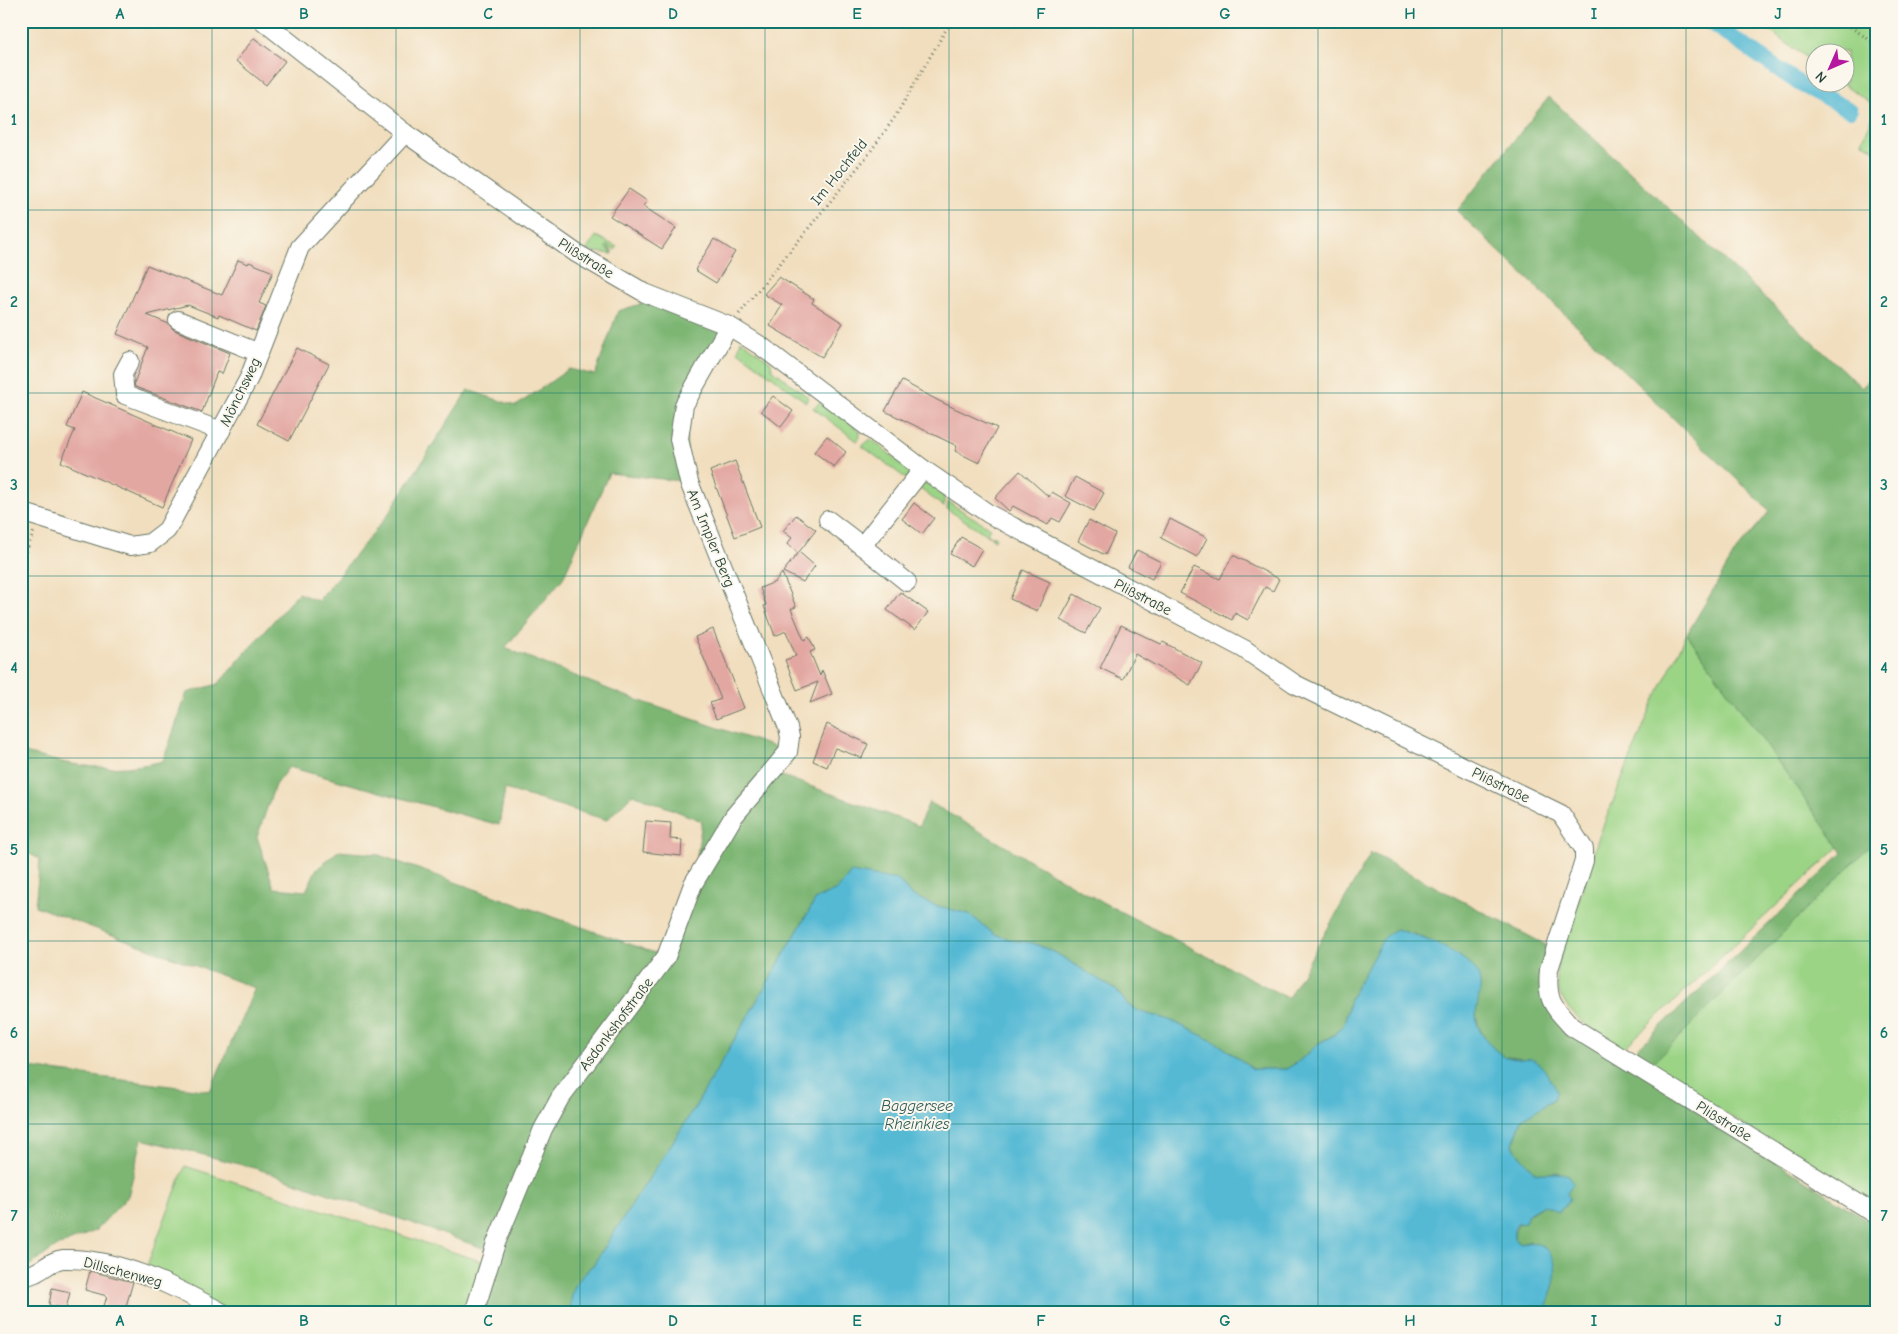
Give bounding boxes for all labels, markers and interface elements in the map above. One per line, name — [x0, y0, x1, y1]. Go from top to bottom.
text: A — [116, 5, 125, 23]
text: B — [299, 5, 309, 23]
text: C — [483, 5, 493, 23]
text: D — [668, 5, 678, 23]
text: E — [852, 5, 862, 23]
text: F — [1036, 5, 1046, 23]
text: G — [1219, 5, 1231, 23]
text: H — [1404, 5, 1416, 23]
text: I — [1591, 5, 1597, 23]
text: J — [1774, 5, 1782, 23]
north arrow — [1806, 42, 1856, 92]
text: N — [1812, 68, 1830, 86]
text: 1 — [11, 111, 17, 129]
text: 1 — [1881, 111, 1887, 129]
street label: Im Hochfeld — [807, 135, 871, 209]
street label: Plißstraße — [555, 234, 618, 282]
text: 2 — [10, 293, 18, 311]
text: 2 — [1880, 293, 1888, 311]
street label: Mönchsweg — [216, 355, 264, 429]
text: 3 — [10, 476, 18, 494]
text: 3 — [1880, 476, 1888, 494]
street label: Am Impler Berg — [683, 486, 739, 590]
street label: Plißstraße — [1111, 575, 1175, 619]
text: 4 — [10, 659, 18, 677]
text: 4 — [1880, 659, 1888, 677]
street label: Plißstraße — [1469, 763, 1533, 807]
text: 5 — [10, 841, 18, 859]
text: 5 — [1880, 841, 1888, 859]
street label: Asdonkshofstraße — [575, 973, 657, 1074]
text: 6 — [10, 1024, 18, 1042]
text: 6 — [1880, 1024, 1888, 1042]
water label: Baggersee Rheinkies — [881, 1097, 953, 1133]
street label: Plißstraße — [1693, 1097, 1756, 1145]
text: 7 — [10, 1207, 18, 1225]
text: 7 — [1880, 1207, 1888, 1225]
street label: Dillschenweg — [82, 1253, 164, 1291]
text: A — [116, 1312, 125, 1330]
text: B — [299, 1312, 309, 1330]
text: C — [483, 1312, 493, 1330]
text: D — [668, 1312, 678, 1330]
text: E — [852, 1312, 862, 1330]
text: F — [1036, 1312, 1046, 1330]
text: G — [1219, 1312, 1231, 1330]
text: H — [1404, 1312, 1416, 1330]
text: I — [1591, 1312, 1597, 1330]
text: J — [1774, 1312, 1782, 1330]

